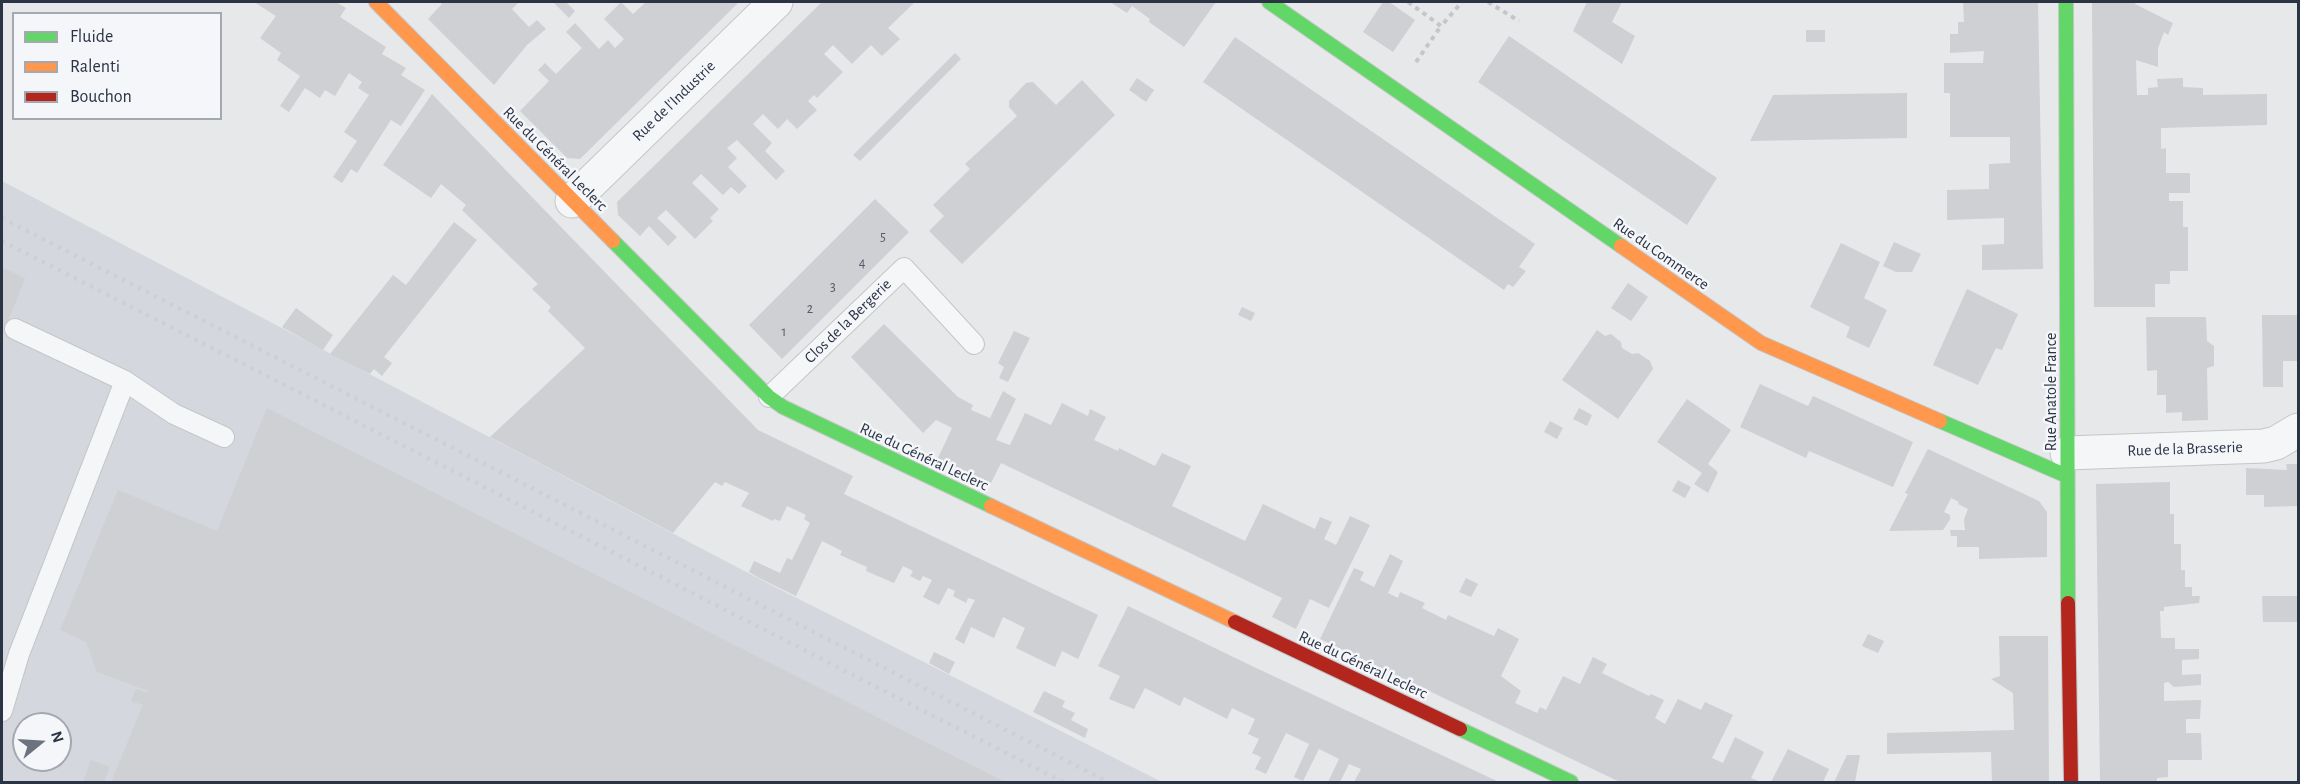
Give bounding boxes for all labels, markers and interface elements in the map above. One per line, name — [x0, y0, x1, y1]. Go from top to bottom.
legend — [12, 12, 222, 120]
text: Fluide — [70, 28, 113, 46]
street label: Rue de l'Industrie — [629, 57, 719, 145]
text: Ralenti — [70, 58, 120, 76]
text: Bouchon — [70, 88, 132, 106]
street label: Rue du Général Leclerc — [499, 103, 611, 215]
street label: Rue du Commerce — [1609, 214, 1713, 294]
house number: 5 — [880, 229, 886, 245]
house number: 4 — [859, 255, 865, 271]
street label: Clos de la Bergerie — [800, 275, 896, 367]
house number: 3 — [830, 279, 836, 295]
house number: 2 — [807, 301, 813, 317]
house number: 1 — [782, 324, 786, 340]
street label: Rue Anatole France — [2041, 333, 2061, 451]
street label: Rue du Général Leclerc — [857, 419, 991, 495]
street label: Rue de la Brasserie — [2127, 437, 2243, 461]
street label: Rue du Général Leclerc — [1296, 627, 1430, 703]
north arrow — [12, 712, 72, 772]
text: N — [48, 729, 67, 745]

